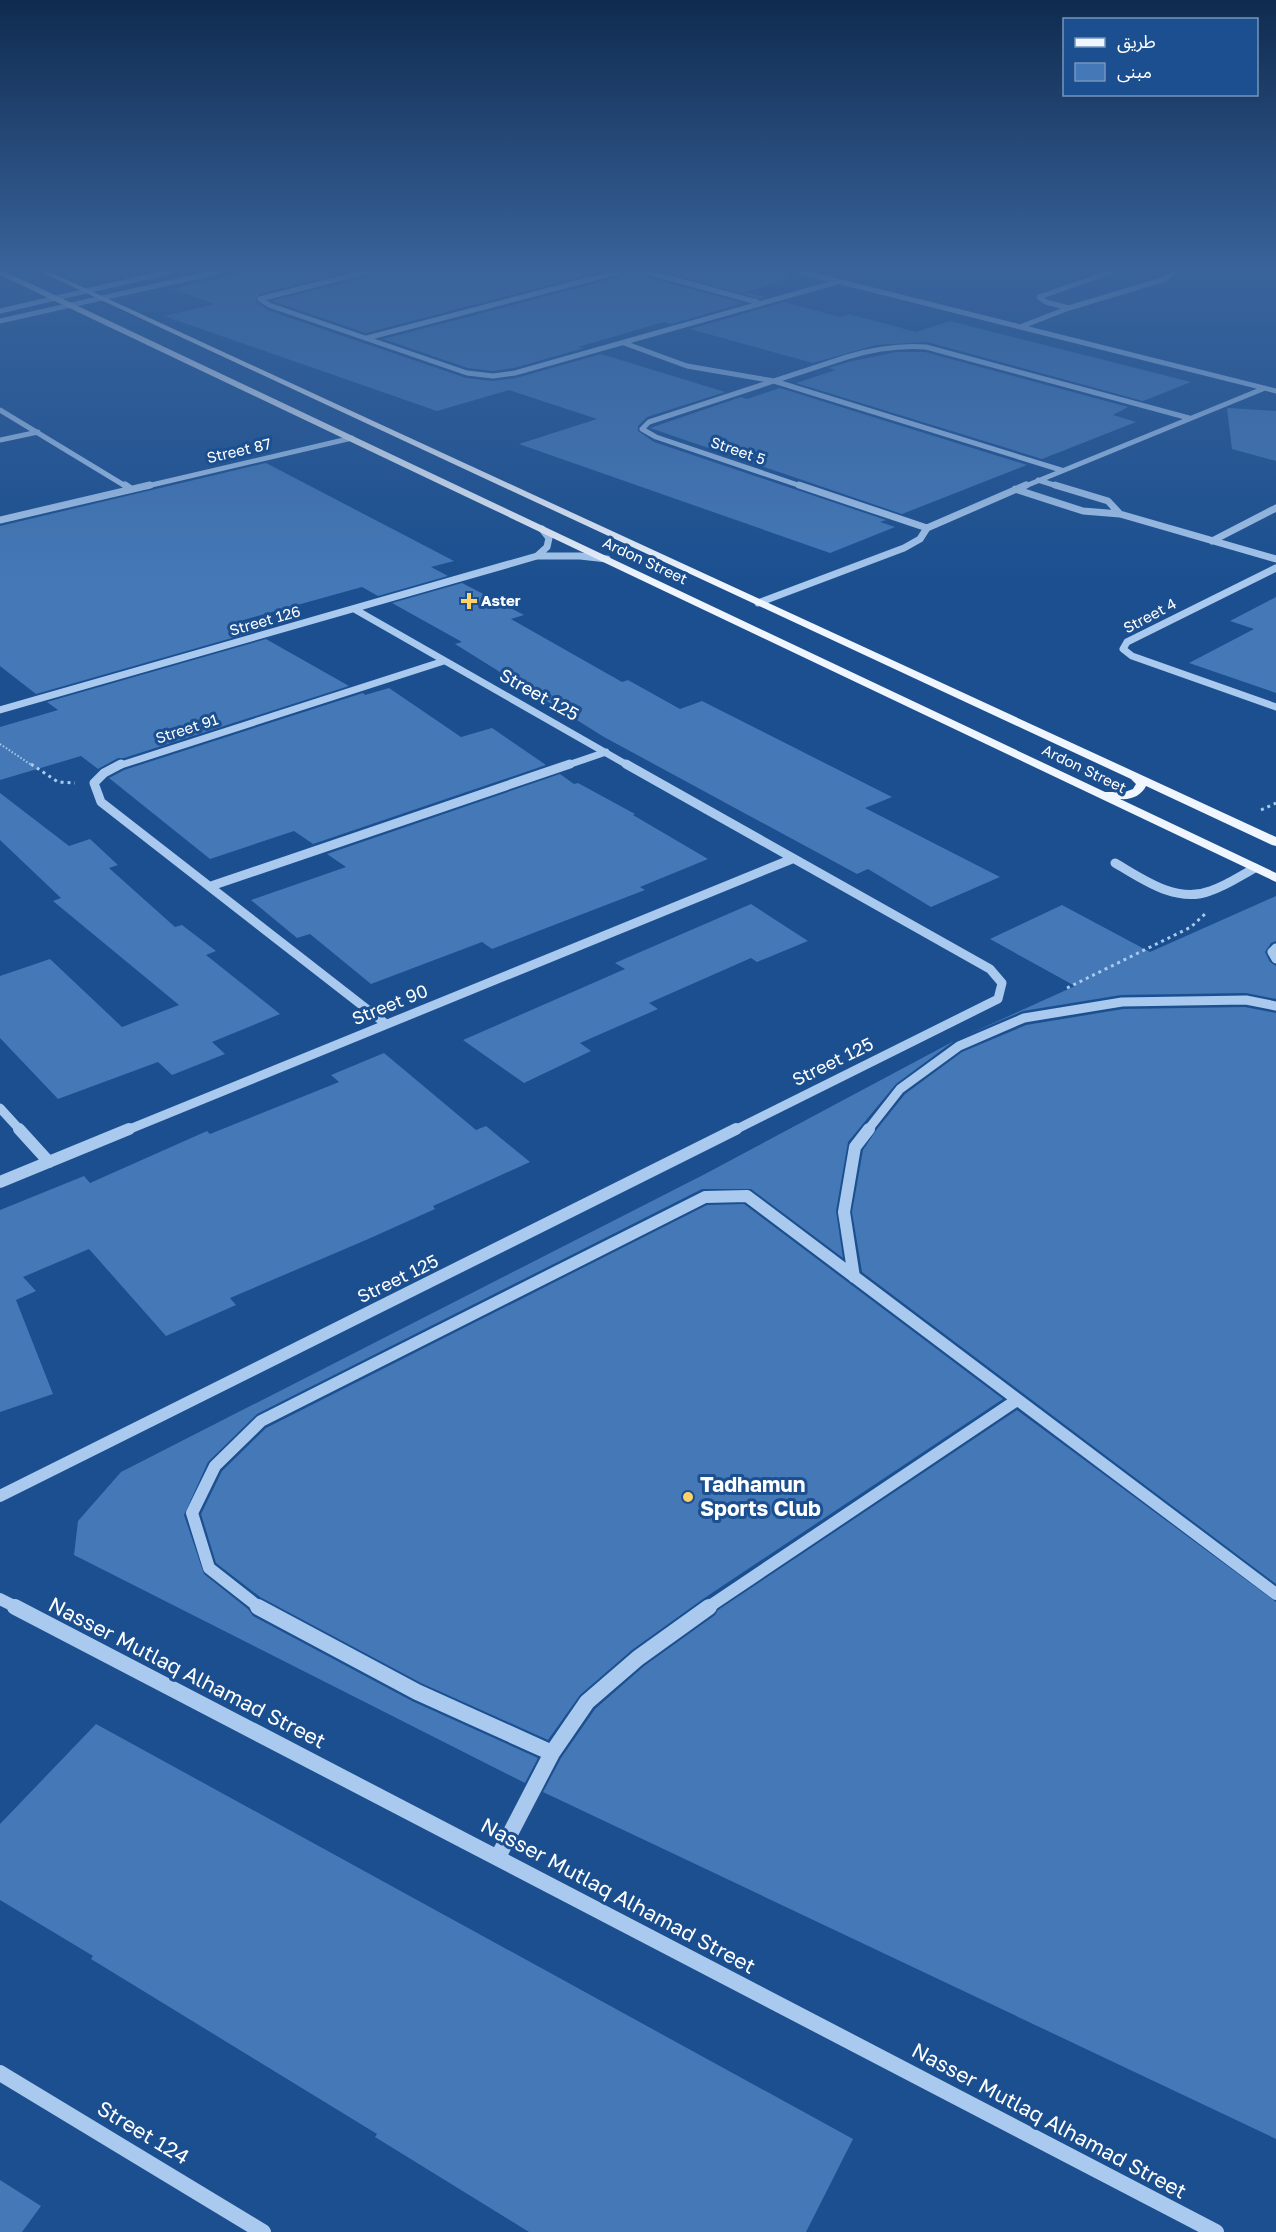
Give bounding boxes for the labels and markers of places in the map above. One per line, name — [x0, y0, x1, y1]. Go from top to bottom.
place label: Aster — [481, 591, 521, 609]
marker: Aster — [462, 594, 476, 608]
place label: Tadhamun Sports Club — [700, 1471, 821, 1521]
marker: Tadhamun Sports Club — [681, 1490, 695, 1504]

